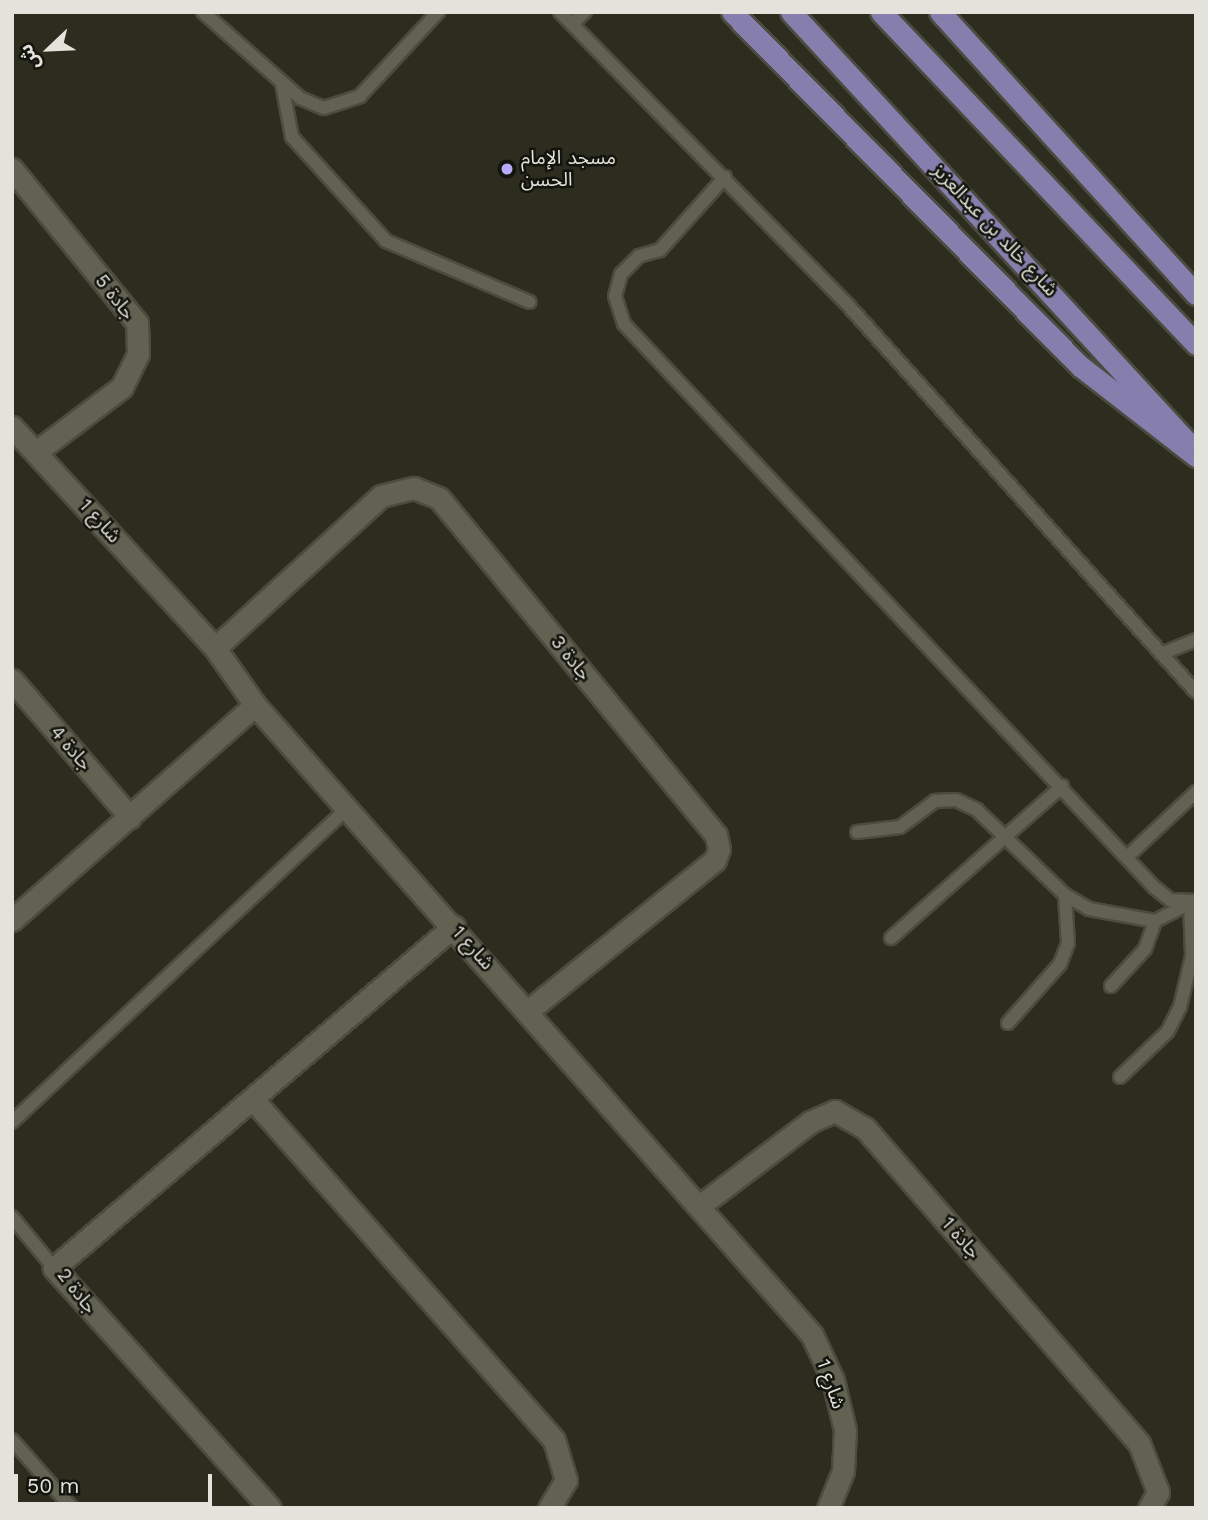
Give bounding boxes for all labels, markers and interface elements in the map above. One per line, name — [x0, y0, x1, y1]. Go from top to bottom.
north arrow — [14, 14, 84, 84]
text: ش — [14, 41, 45, 74]
place label: مسجد الإمام الحسن — [521, 147, 616, 191]
street label: شارع خالد بن عبدالعزيز — [928, 159, 1062, 301]
marker: مسجد الإمام الحسن — [499, 161, 515, 177]
street label: جادة 5 — [90, 270, 140, 324]
street label: شارع 1 — [74, 494, 126, 548]
street label: جادة 3 — [546, 631, 596, 685]
street label: جادة 4 — [45, 721, 97, 775]
street label: شارع 1 — [447, 921, 499, 975]
street label: جادة 1 — [937, 1213, 985, 1263]
street label: جادة 2 — [52, 1264, 102, 1318]
street label: شارع 1 — [812, 1356, 850, 1412]
scale bar — [18, 1460, 215, 1504]
text: 50 m — [27, 1473, 79, 1498]

